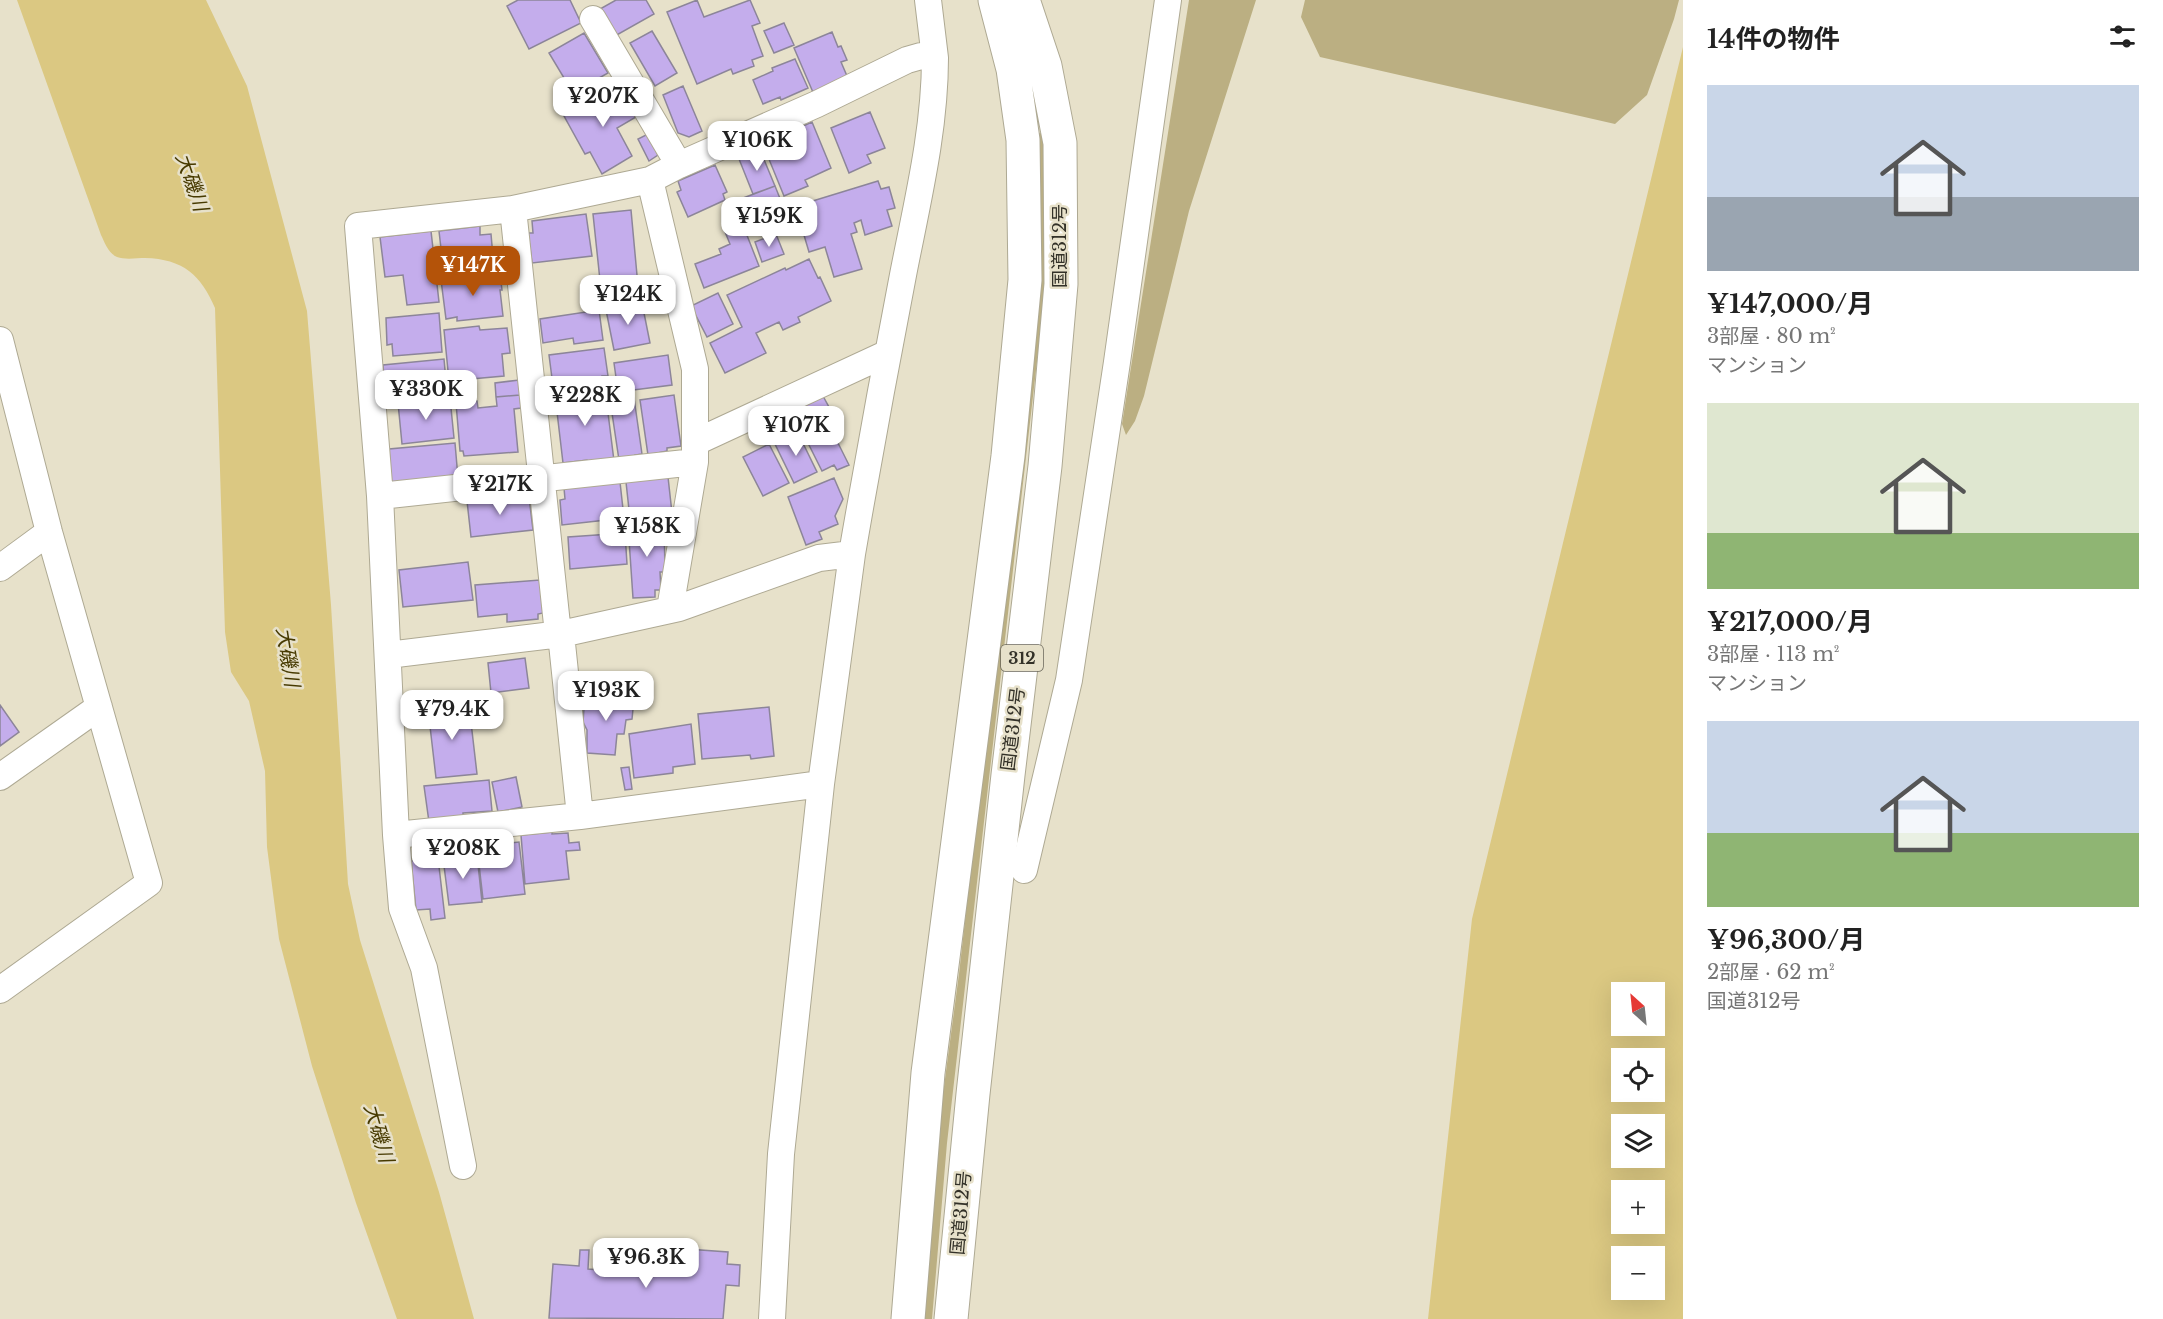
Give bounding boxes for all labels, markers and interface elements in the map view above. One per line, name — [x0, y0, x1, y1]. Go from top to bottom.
icon: filters — [2106, 20, 2139, 53]
text: 14件の物件 — [1707, 23, 1840, 55]
pin: ¥207K — [561, 77, 645, 128]
text: ¥207K — [567, 84, 639, 108]
pin: ¥106K — [715, 121, 799, 172]
icon: home — [1869, 124, 1977, 232]
text: ¥106K — [722, 128, 792, 152]
water label: 大磯川 — [171, 150, 214, 216]
pin: ¥159K — [727, 197, 811, 248]
text: ¥159K — [735, 204, 803, 228]
street label: 国道312号 — [1049, 204, 1071, 288]
pin: ¥147K — [431, 246, 515, 297]
text: ¥147K — [440, 253, 506, 277]
pin: ¥124K — [586, 275, 670, 326]
text: ¥124K — [594, 282, 662, 306]
text: ¥147,000/月 — [1707, 288, 1873, 320]
text: 3部屋 · 80 m² — [1707, 324, 1836, 348]
text: マンション — [1707, 353, 1807, 377]
pin: ¥330K — [384, 370, 468, 421]
pin: ¥228K — [543, 376, 627, 427]
text: ¥330K — [389, 377, 463, 401]
text: ¥228K — [549, 383, 621, 407]
pin: ¥107K — [754, 406, 838, 457]
text: ¥107K — [762, 413, 830, 437]
icon: home — [1869, 442, 1977, 550]
pin: ¥217K — [458, 465, 542, 516]
text: ¥217K — [467, 472, 533, 496]
pin: ¥158K — [605, 507, 689, 558]
text: ¥158K — [614, 514, 680, 538]
text: ¥217,000/月 — [1707, 606, 1873, 638]
water label: 大磯川 — [271, 625, 305, 690]
text: 3部屋 · 113 m² — [1707, 642, 1840, 666]
road number: 312 — [1001, 645, 1043, 671]
pin: ¥193K — [564, 671, 648, 722]
text: マンション — [1707, 671, 1807, 695]
text: ¥193K — [572, 678, 640, 702]
street label: 国道312号 — [997, 686, 1029, 772]
pin: ¥79.4K — [403, 690, 501, 741]
text: ¥79.4K — [414, 697, 490, 721]
icon: home — [1869, 760, 1977, 868]
pin: ¥208K — [421, 829, 505, 880]
text: ¥208K — [426, 836, 500, 860]
text: ¥96,300/月 — [1707, 924, 1865, 956]
text: 2部屋 · 62 m² — [1707, 960, 1835, 984]
north arrow — [1611, 982, 1665, 1036]
map controls — [1611, 982, 1665, 1300]
text: 国道312号 — [1707, 989, 1801, 1013]
button: locate — [1611, 1048, 1665, 1102]
water label: 大磯川 — [359, 1101, 399, 1167]
button: layers — [1611, 1114, 1665, 1168]
street label: 国道312号 — [946, 1170, 976, 1256]
button: + — [1611, 1180, 1665, 1234]
pin: ¥96.3K — [597, 1238, 695, 1289]
text: ¥96.3K — [607, 1245, 685, 1269]
button: − — [1611, 1246, 1665, 1300]

